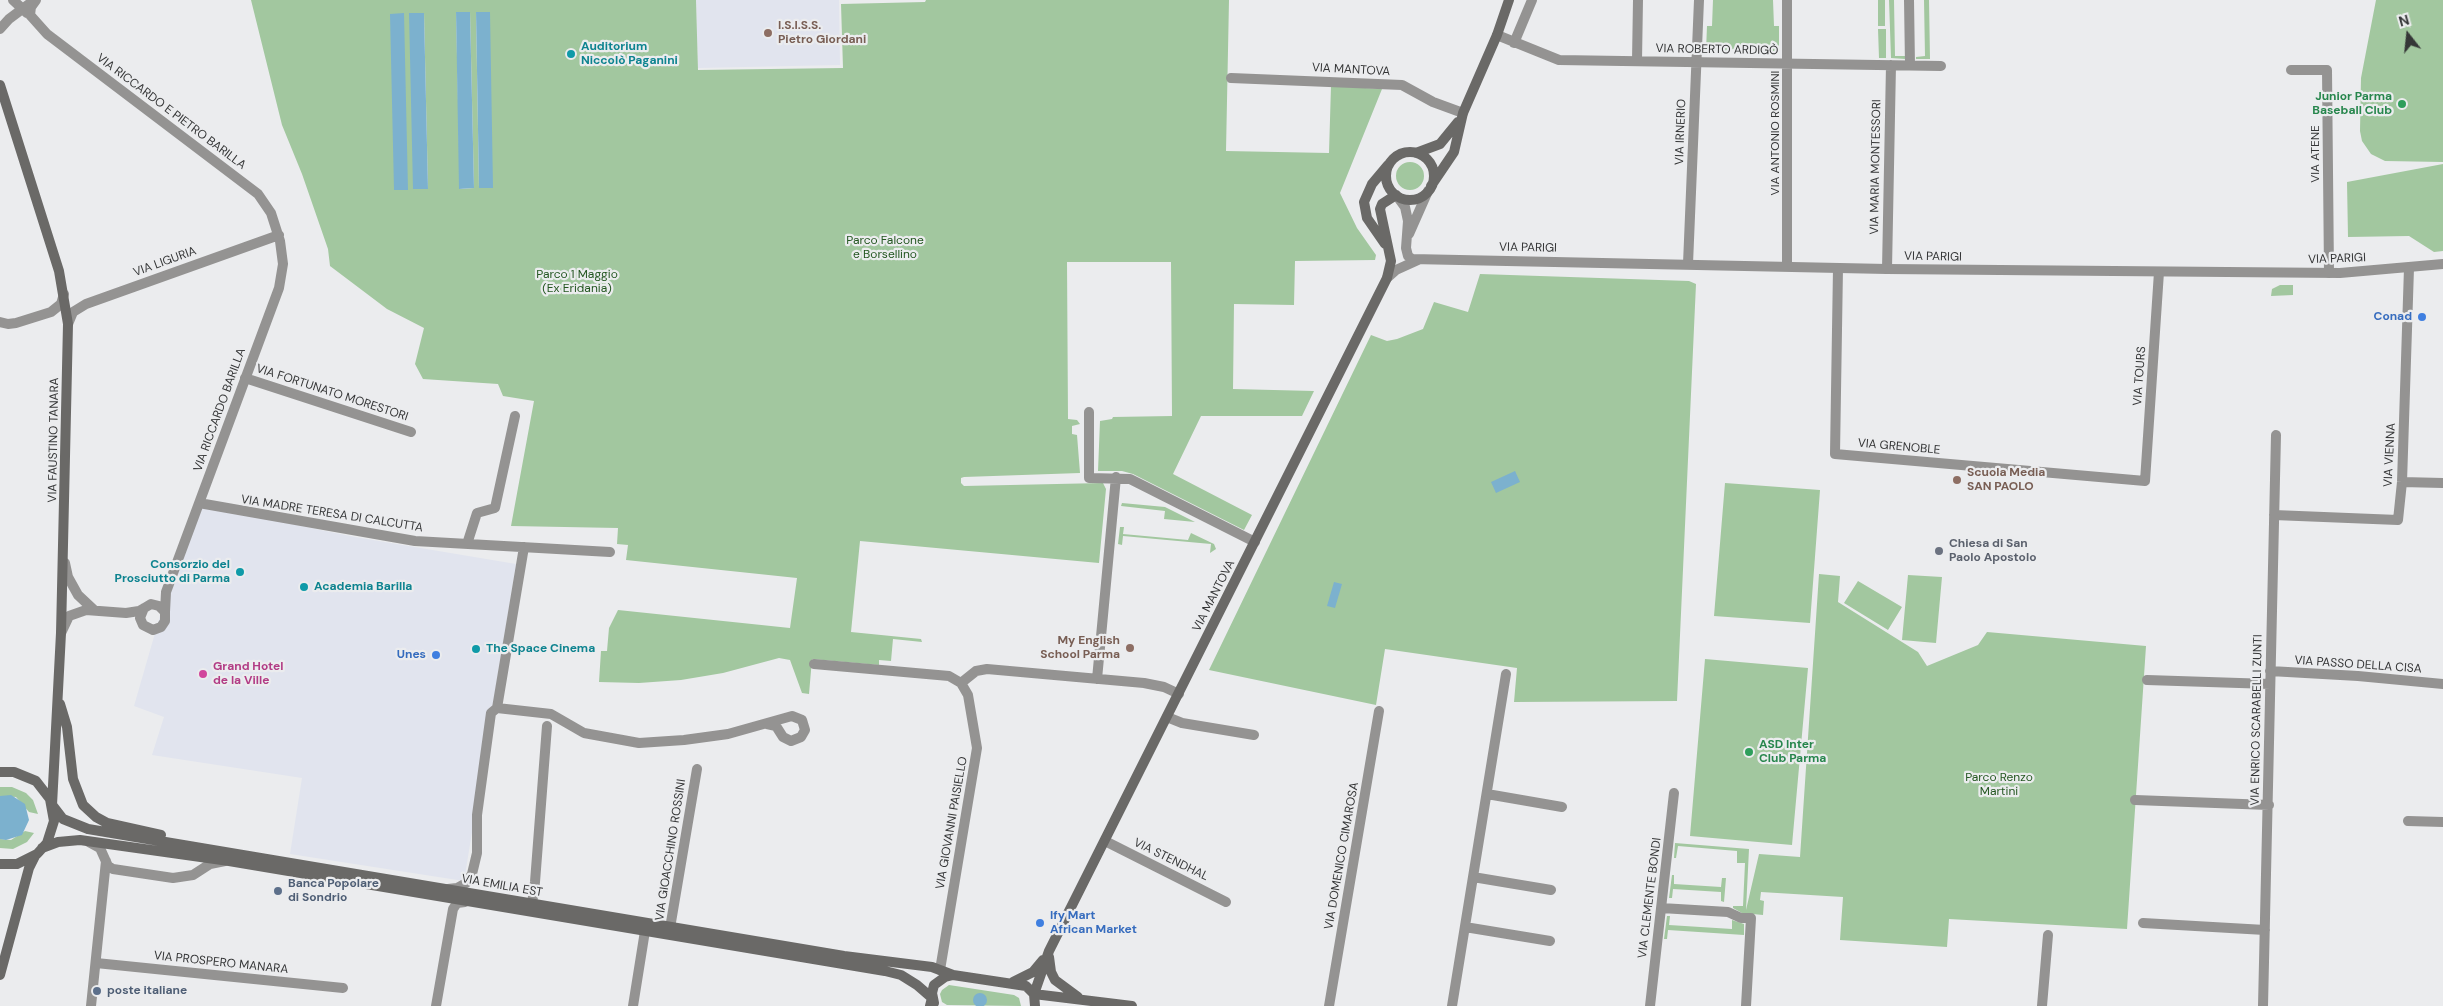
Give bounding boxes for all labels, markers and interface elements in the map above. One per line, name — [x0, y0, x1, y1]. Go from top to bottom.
north arrow — [2383, 10, 2433, 60]
text: N — [2396, 11, 2411, 31]
place label: I.S.I.S.S. Pietro Giordani — [778, 19, 866, 47]
marker: I.S.I.S.S. Pietro Giordani — [762, 27, 774, 39]
place label: Auditorium Niccolò Paganini — [581, 40, 678, 68]
street label: VIA ROBERTO ARDIGÒ — [1655, 42, 1779, 58]
marker: Auditorium Niccolò Paganini — [565, 48, 577, 60]
street label: VIA RICCARDO E PIETRO BARILLA — [93, 51, 249, 173]
street label: VIA MANTOVA — [1311, 61, 1391, 79]
street label: VIA ANTONIO ROSMINI — [1769, 71, 1783, 195]
place label: Junior Parma Baseball Club — [2312, 90, 2392, 118]
marker: Junior Parma Baseball Club — [2396, 98, 2408, 110]
street label: VIA IRNERIO — [1673, 99, 1689, 165]
street label: VIA MARIA MONTESSORI — [1868, 99, 1884, 235]
street label: VIA ATENE — [2309, 125, 2323, 183]
park label: Parco Falcone e Borsellino — [846, 234, 924, 262]
street label: VIA PARIGI — [1499, 240, 1557, 256]
street label: VIA LIGURIA — [132, 244, 198, 280]
street label: VIA PARIGI — [1904, 249, 1962, 265]
street label: VIA PARIGI — [2308, 251, 2366, 267]
park label: Parco 1 Maggio (Ex Eridania) — [536, 268, 618, 296]
place label: Conad — [2374, 310, 2412, 324]
marker: Conad — [2416, 311, 2428, 323]
street label: VIA RICCARDO BARILLA — [191, 346, 249, 474]
street label: VIA TOURS — [2131, 346, 2149, 406]
street label: VIA FORTUNATO MORESTORI — [254, 362, 410, 424]
street label: VIA FAUSTINO TANARA — [46, 377, 62, 503]
street label: VIA VIENNA — [2381, 423, 2399, 487]
street label: VIA GRENOBLE — [1857, 436, 1941, 458]
place label: Scuola Media SAN PAOLO — [1967, 466, 2045, 494]
marker: Scuola Media SAN PAOLO — [1951, 474, 1963, 486]
street label: VIA MADRE TERESA DI CALCUTTA — [240, 492, 424, 536]
place label: Chiesa di San Paolo Apostolo — [1949, 537, 2036, 565]
marker: Chiesa di San Paolo Apostolo — [1933, 545, 1945, 557]
place label: Consorzio del Prosciutto di Parma — [115, 558, 230, 586]
street label: VIA MANTOVA — [1190, 558, 1238, 634]
marker: Consorzio del Prosciutto di Parma — [234, 566, 246, 578]
place label: Academia Barilla — [314, 580, 412, 594]
marker: Academia Barilla — [298, 581, 310, 593]
place label: My English School Parma — [1040, 634, 1120, 662]
street label: VIA ENRICO SCARABELLI ZUNTI — [2248, 634, 2266, 806]
place label: The Space Cinema — [486, 642, 595, 656]
marker: My English School Parma — [1124, 642, 1136, 654]
marker: The Space Cinema — [470, 643, 482, 655]
place label: Unes — [397, 648, 426, 662]
marker: Unes — [430, 649, 442, 661]
street label: VIA PASSO DELLA CISA — [2294, 653, 2422, 677]
place label: Grand Hotel de la Ville — [213, 660, 283, 688]
marker: Grand Hotel de la Ville — [197, 668, 209, 680]
place label: ASD Inter Club Parma — [1759, 738, 1826, 766]
marker: ASD Inter Club Parma — [1743, 746, 1755, 758]
street label: VIA GIOVANNI PAISIELLO — [933, 755, 971, 891]
park label: Parco Renzo Martini — [1965, 771, 2033, 799]
street label: VIA GIOACCHINO ROSSINI — [653, 778, 689, 922]
street label: VIA DOMENICO CIMAROSA — [1322, 781, 1362, 931]
street label: VIA STENDHAL — [1131, 836, 1211, 884]
street label: VIA CLEMENTE BONDI — [1635, 837, 1665, 959]
street label: VIA EMILIA EST — [460, 872, 544, 900]
place label: Banca Popolare di Sondrio — [288, 877, 379, 905]
marker: Banca Popolare di Sondrio — [272, 885, 284, 897]
place label: Ify Mart African Market — [1050, 909, 1137, 937]
marker: Ify Mart African Market — [1034, 917, 1046, 929]
street label: VIA PROSPERO MANARA — [153, 949, 289, 977]
place label: poste italiane — [107, 984, 187, 998]
marker: poste italiane — [91, 985, 103, 997]

